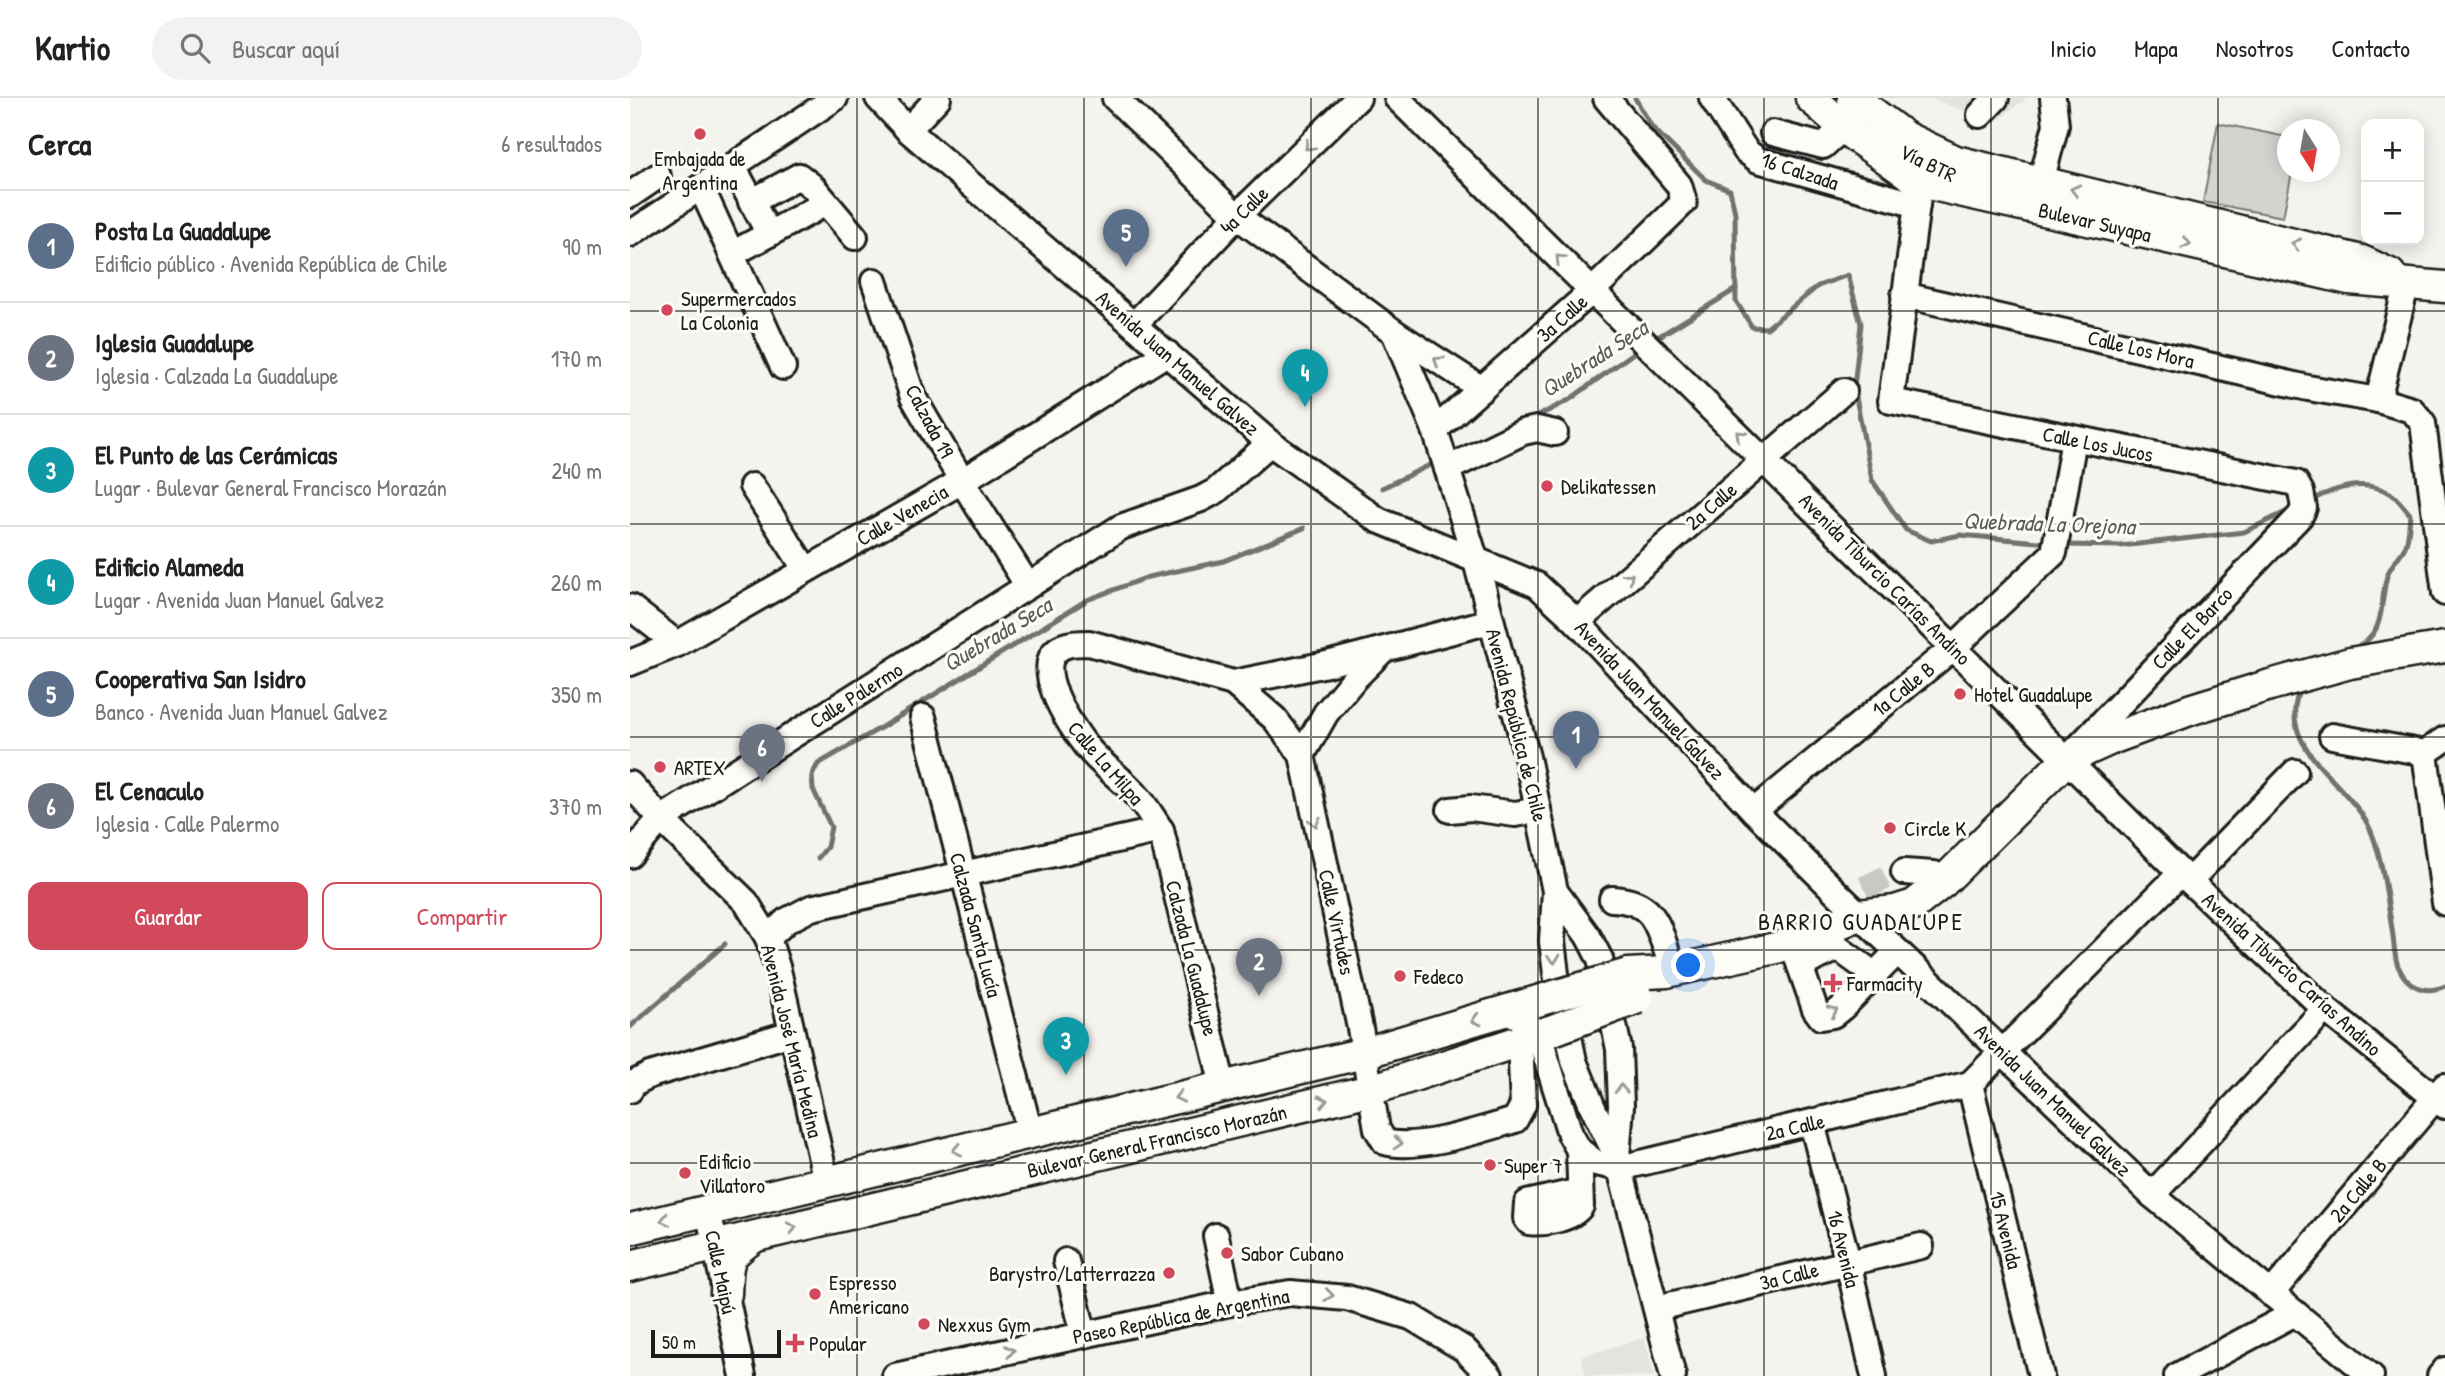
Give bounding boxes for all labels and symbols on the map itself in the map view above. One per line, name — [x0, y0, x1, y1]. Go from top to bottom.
north arrow — [2277, 119, 2340, 182]
marker: Embajada de Argentina — [692, 126, 708, 142]
one-way arrow — [1304, 137, 1317, 150]
street label: Vía BTR — [1895, 137, 1961, 189]
place label: Embajada de Argentina — [654, 144, 746, 197]
street label: 16 Calzada — [1758, 145, 1842, 197]
street label: 4a Calle — [1213, 179, 1275, 241]
one-way arrow — [2069, 184, 2081, 198]
street label: Bulevar Suyapa — [2036, 195, 2154, 249]
pin: 5 — [1103, 209, 1149, 267]
one-way arrow — [2180, 234, 2192, 249]
one-way arrow — [2290, 238, 2302, 252]
one-way arrow — [1555, 254, 1568, 267]
place label: Supermercados La Colonia — [681, 284, 796, 337]
street label: Avenida Juan Manuel Galvez — [1090, 284, 1266, 442]
street label: 3a Calle — [1530, 287, 1594, 349]
marker: Supermercados La Colonia — [659, 302, 675, 318]
water label: Quebrada Seca — [1535, 311, 1655, 404]
street label: Calle Los Mora — [2085, 323, 2197, 375]
pin: 4 — [1282, 349, 1328, 407]
one-way arrow — [1433, 356, 1446, 369]
street label: Calzada 19 — [899, 379, 962, 463]
street label: Calle Los Jucos — [2040, 419, 2156, 469]
one-way arrow — [1735, 431, 1748, 444]
place label: Delikatessen — [1561, 472, 1656, 501]
street label: 2a Calle — [1679, 475, 1743, 537]
street label: Calle Venecia — [851, 477, 953, 553]
marker: Delikatessen — [1539, 478, 1555, 494]
street label: Avenida Tiburcio Carías Andino — [1793, 487, 1977, 671]
water label: Quebrada La Orejona — [1963, 505, 2137, 542]
one-way arrow — [1621, 573, 1634, 585]
street label: Calle El Barco — [2145, 580, 2239, 676]
water label: Quebrada Seca — [937, 588, 1059, 679]
street label: Avenida Juan Manuel Galvez — [1568, 614, 1732, 786]
street label: Avenida República de Chile — [1479, 625, 1555, 825]
street label: Calle Palermo — [804, 655, 908, 735]
street label: 1a Calle B — [1865, 655, 1941, 723]
place label: Hotel Guadalupe — [1974, 680, 2093, 709]
marker: Hotel Guadalupe — [1952, 686, 1968, 702]
pin: 1 — [1553, 711, 1599, 769]
street label: Calle La Milpa — [1061, 715, 1151, 811]
pin: 6 — [739, 724, 785, 782]
place label: ARTEX — [674, 753, 726, 782]
marker: ARTEX — [652, 759, 668, 775]
place label: Circle K — [1904, 814, 1966, 843]
one-way arrow — [1307, 816, 1322, 828]
marker: Circle K — [1882, 820, 1898, 836]
street label: Calzada Santa Lucía — [943, 849, 1009, 1001]
street label: Calle Virtudes — [1312, 867, 1362, 977]
street label: Calzada La Guadalupe — [1159, 877, 1225, 1039]
street label: Avenida Tiburcio Carías Andino — [2196, 885, 2388, 1063]
district label: BARRIO GUADALUPE — [1758, 905, 1964, 937]
pin: 2 — [1236, 938, 1282, 996]
street label: Avenida José María Medina — [754, 941, 830, 1141]
your location — [1671, 948, 1705, 982]
one-way arrow — [1546, 953, 1561, 965]
place label: Fedeco — [1413, 962, 1463, 991]
marker: Fedeco — [1392, 968, 1408, 984]
place label: Farmacity — [1846, 969, 1923, 998]
marker: Farmacity — [1825, 975, 1841, 991]
one-way arrow — [1825, 1006, 1838, 1019]
one-way arrow — [1470, 1012, 1482, 1026]
pin: 3 — [1043, 1017, 1089, 1075]
street label: Avenida Juan Manuel Galvez — [1968, 1017, 2138, 1183]
one-way arrow — [1613, 1083, 1628, 1094]
one-way arrow — [1173, 1089, 1185, 1103]
one-way arrow — [1317, 1095, 1329, 1109]
street label: Bulevar General Francisco Morazán — [1024, 1097, 1290, 1185]
street label: 2a Calle — [1762, 1106, 1828, 1148]
one-way arrow — [1393, 1135, 1404, 1150]
one-way arrow — [951, 1142, 963, 1156]
place label: Edificio Villatoro — [699, 1147, 765, 1200]
place label: Super 7 — [1504, 1151, 1563, 1180]
street label: 2a Calle B — [2323, 1152, 2393, 1228]
marker: Super 7 — [1482, 1157, 1498, 1173]
marker: Edificio Villatoro — [677, 1165, 693, 1181]
street label: 15 Avenida — [1982, 1188, 2030, 1272]
street label: 16 Avenida — [1820, 1207, 1868, 1291]
one-way arrow — [659, 1212, 671, 1226]
one-way arrow — [786, 1222, 798, 1236]
street label: Calle Maipú — [698, 1228, 744, 1317]
place label: Sabor Cubano — [1241, 1239, 1344, 1268]
marker: Sabor Cubano — [1219, 1245, 1235, 1261]
street label: 3a Calle — [1757, 1255, 1821, 1297]
place label: Barystro/Latterrazza — [989, 1259, 1155, 1288]
marker: Barystro/Latterrazza — [1161, 1265, 1177, 1281]
place label: Espresso Americano — [829, 1268, 909, 1321]
street label: Paseo República de Argentina — [1070, 1281, 1292, 1351]
marker: Espresso Americano — [807, 1286, 823, 1302]
one-way arrow — [1323, 1288, 1335, 1303]
place label: Nexxus Gym — [938, 1310, 1031, 1339]
marker: Nexxus Gym — [916, 1316, 932, 1332]
scale bar — [651, 1327, 780, 1359]
place label: Popular — [809, 1329, 867, 1358]
marker: Popular — [787, 1335, 803, 1351]
one-way arrow — [1004, 1345, 1016, 1360]

